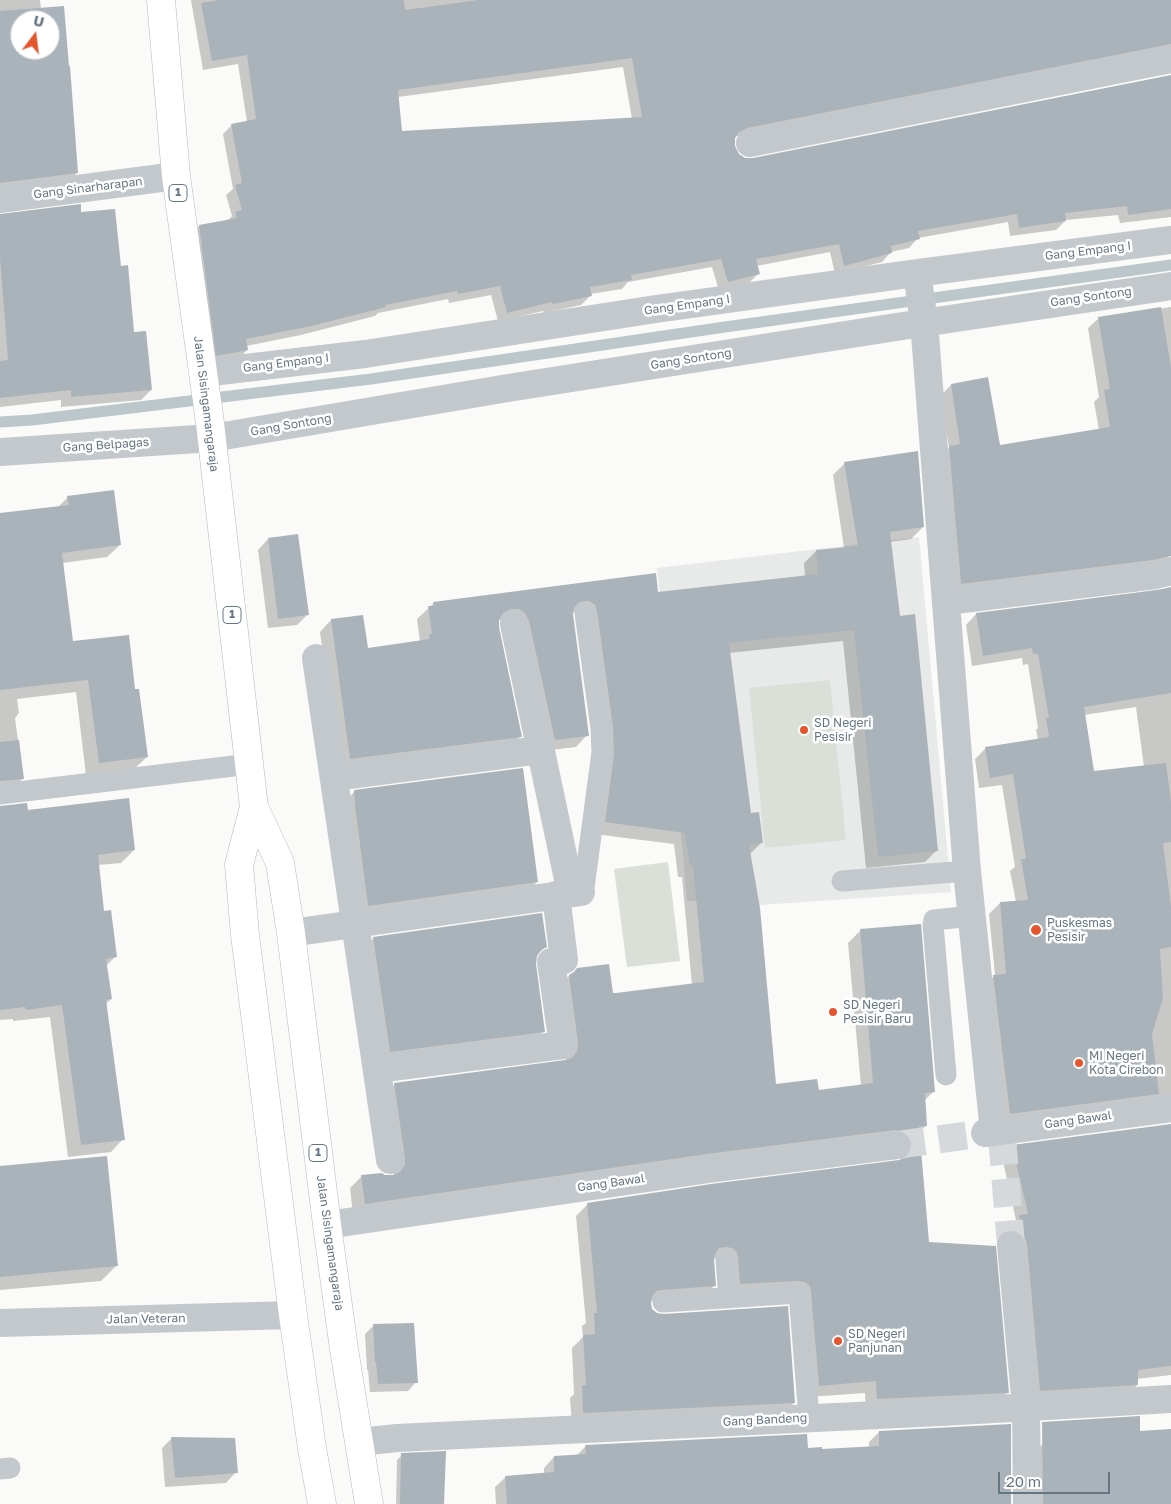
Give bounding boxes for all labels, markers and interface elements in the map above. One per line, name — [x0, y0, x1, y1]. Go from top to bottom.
north arrow — [10, 10, 60, 60]
text: U — [32, 11, 46, 31]
street label: Gang Sinarharapan — [33, 174, 143, 202]
road number: 1 — [169, 184, 187, 202]
street label: Gang Empang I — [1044, 239, 1132, 263]
street label: Gang Sontong — [1049, 284, 1133, 310]
street label: Gang Empang I — [643, 292, 731, 318]
street label: Jalan Sisingamangaraja — [191, 335, 221, 473]
street label: Gang Sontong — [649, 345, 733, 373]
street label: Gang Empang I — [242, 351, 330, 375]
street label: Gang Sontong — [249, 411, 333, 439]
street label: Gang Belpagas — [62, 435, 150, 455]
road number: 1 — [223, 606, 241, 624]
place label: SD Negeri Pesisir — [814, 716, 871, 744]
marker: SD Negeri Pesisir — [798, 724, 810, 736]
place label: Puskesmas Pesisir — [1047, 916, 1112, 944]
marker: Puskesmas Pesisir — [1029, 923, 1043, 937]
place label: SD Negeri Pesisir Baru — [843, 998, 911, 1026]
marker: SD Negeri Pesisir Baru — [827, 1006, 839, 1018]
place label: MI Negeri Kota Cirebon — [1089, 1049, 1164, 1077]
marker: MI Negeri Kota Cirebon — [1073, 1057, 1085, 1069]
street label: Gang Bawal — [1043, 1108, 1113, 1132]
road number: 1 — [309, 1144, 327, 1162]
street label: Gang Bawal — [576, 1171, 646, 1195]
street label: Jalan Sisingamangaraja — [313, 1174, 347, 1312]
street label: Jalan Veteran — [106, 1311, 186, 1327]
place label: SD Negeri Panjunan — [848, 1327, 905, 1355]
marker: SD Negeri Panjunan — [832, 1335, 844, 1347]
street label: Gang Bandeng — [723, 1411, 807, 1429]
scale bar — [1001, 1462, 1114, 1494]
text: 20 m — [1006, 1472, 1041, 1490]

